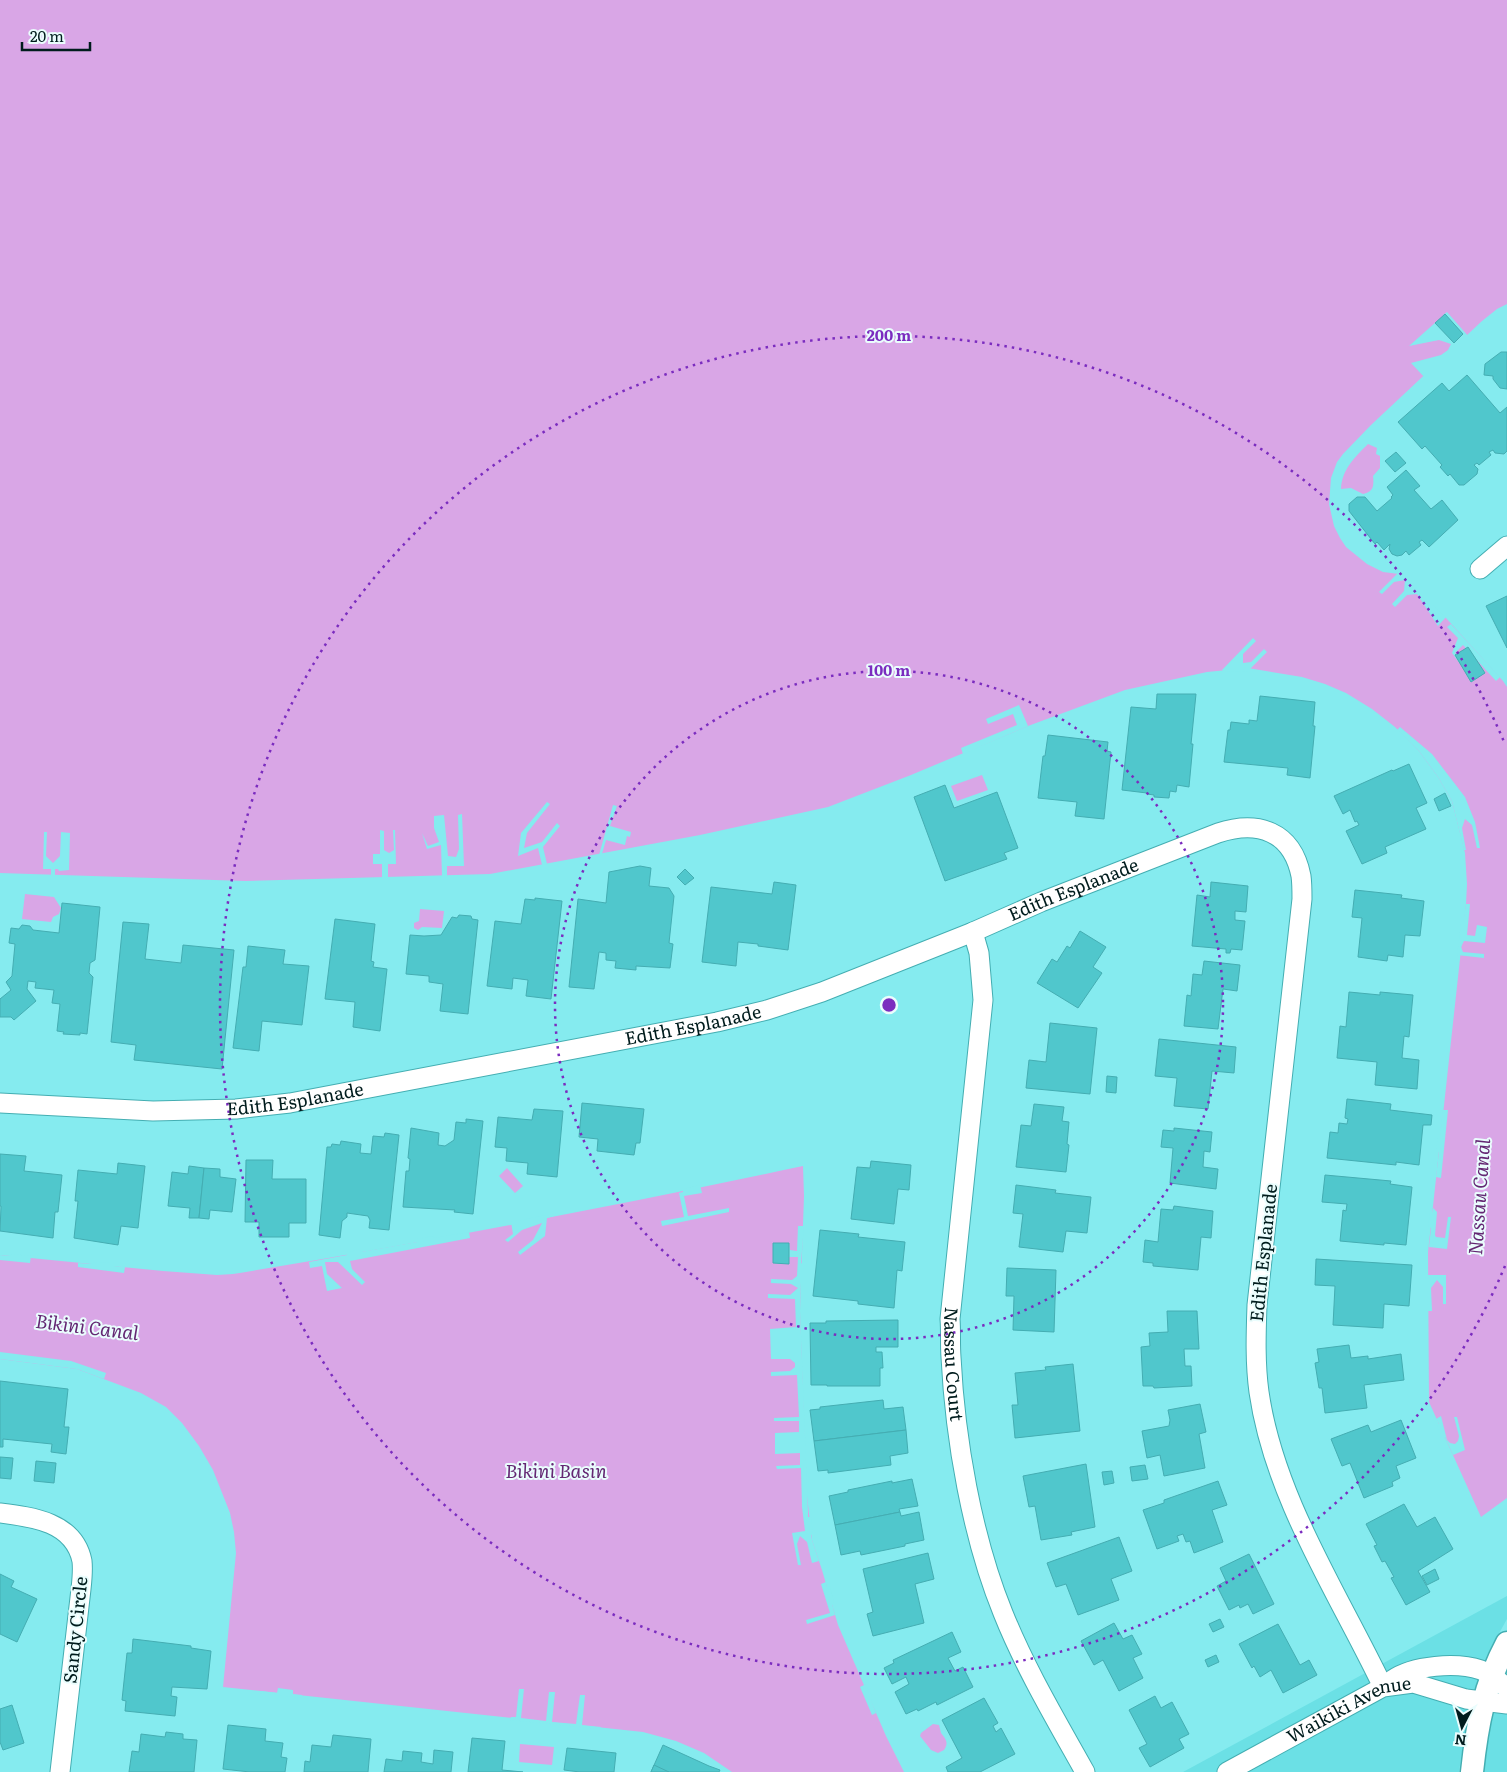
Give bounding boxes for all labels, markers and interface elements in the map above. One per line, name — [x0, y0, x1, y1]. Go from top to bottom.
scale bar — [22, 20, 90, 52]
text: 20 m — [30, 24, 64, 47]
text: 200 m — [867, 323, 911, 346]
text: 100 m — [868, 658, 910, 681]
street label: Edith Esplanade — [1003, 850, 1142, 927]
centre of rings — [880, 996, 898, 1014]
street label: Edith Esplanade — [622, 997, 764, 1051]
street label: Edith Esplanade — [226, 1074, 366, 1121]
water label: Nassau Canal — [1460, 1137, 1496, 1256]
street label: Edith Esplanade — [1242, 1183, 1283, 1323]
water label: Bikini Canal — [34, 1306, 141, 1346]
street label: Nassau Court — [938, 1306, 971, 1423]
water label: Bikini Basin — [505, 1456, 607, 1484]
street label: Sandy Circle — [55, 1575, 94, 1685]
street label: Waikiki Avenue — [1281, 1668, 1413, 1749]
north arrow — [1437, 1702, 1487, 1752]
text: N — [1453, 1730, 1467, 1751]

